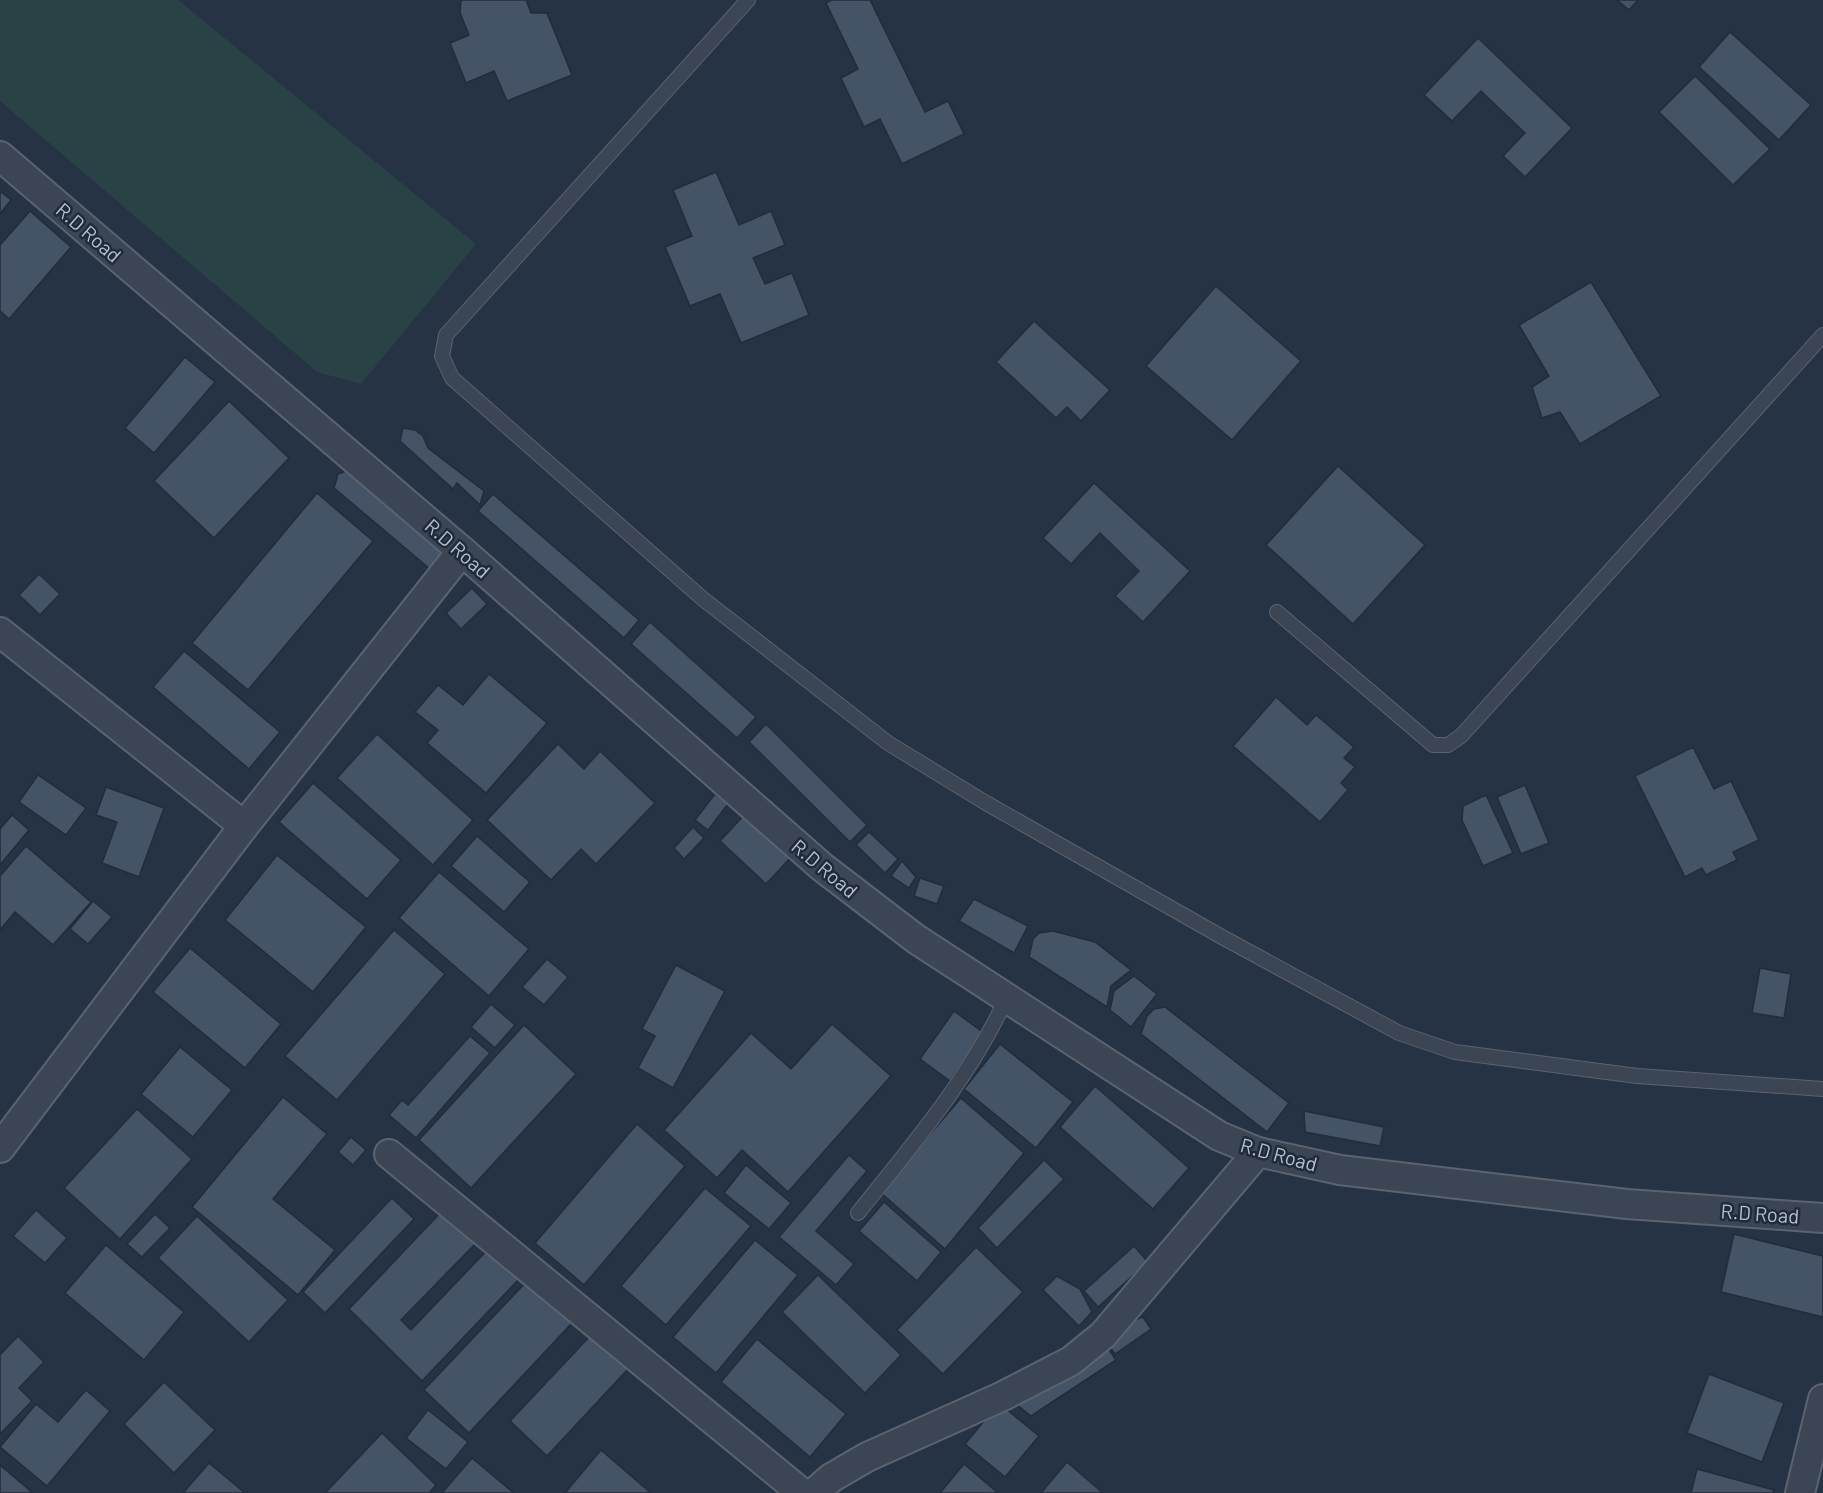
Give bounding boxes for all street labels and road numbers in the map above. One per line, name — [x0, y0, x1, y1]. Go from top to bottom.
street label: R.D Road — [52, 197, 126, 267]
street label: R.D Road — [421, 513, 495, 583]
street label: R.D Road — [787, 834, 863, 902]
street label: R.D Road — [1238, 1132, 1320, 1176]
street label: R.D Road — [1720, 1198, 1800, 1228]

